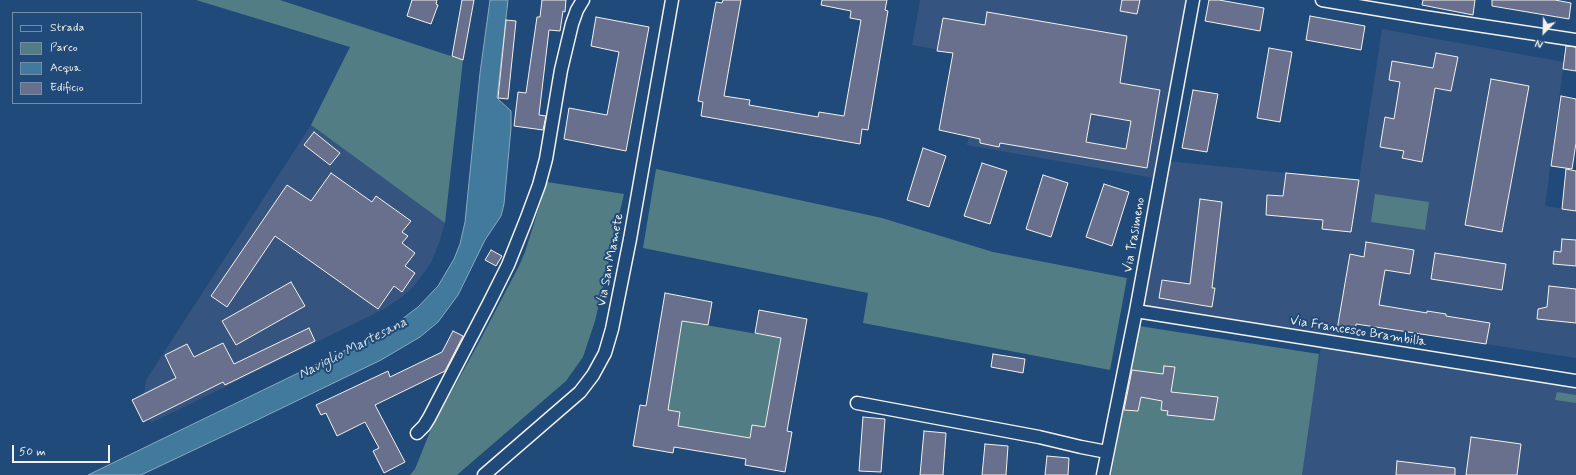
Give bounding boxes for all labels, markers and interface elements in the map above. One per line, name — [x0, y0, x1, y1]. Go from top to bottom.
legend — [12, 12, 142, 104]
north arrow — [1524, 12, 1564, 52]
text: Strada — [50, 20, 84, 36]
text: N — [1533, 35, 1545, 51]
text: Parco — [50, 40, 78, 56]
text: Acqua — [50, 60, 81, 76]
text: Edificio — [50, 80, 84, 96]
street label: Via Trasimeno — [1121, 196, 1149, 274]
street label: Via San Mamete — [594, 212, 628, 308]
water label: Naviglio Martesana — [296, 314, 410, 384]
street label: Via Francesco Brambilla — [1289, 314, 1427, 350]
scale bar — [14, 437, 112, 463]
text: 50 m — [19, 444, 46, 460]

